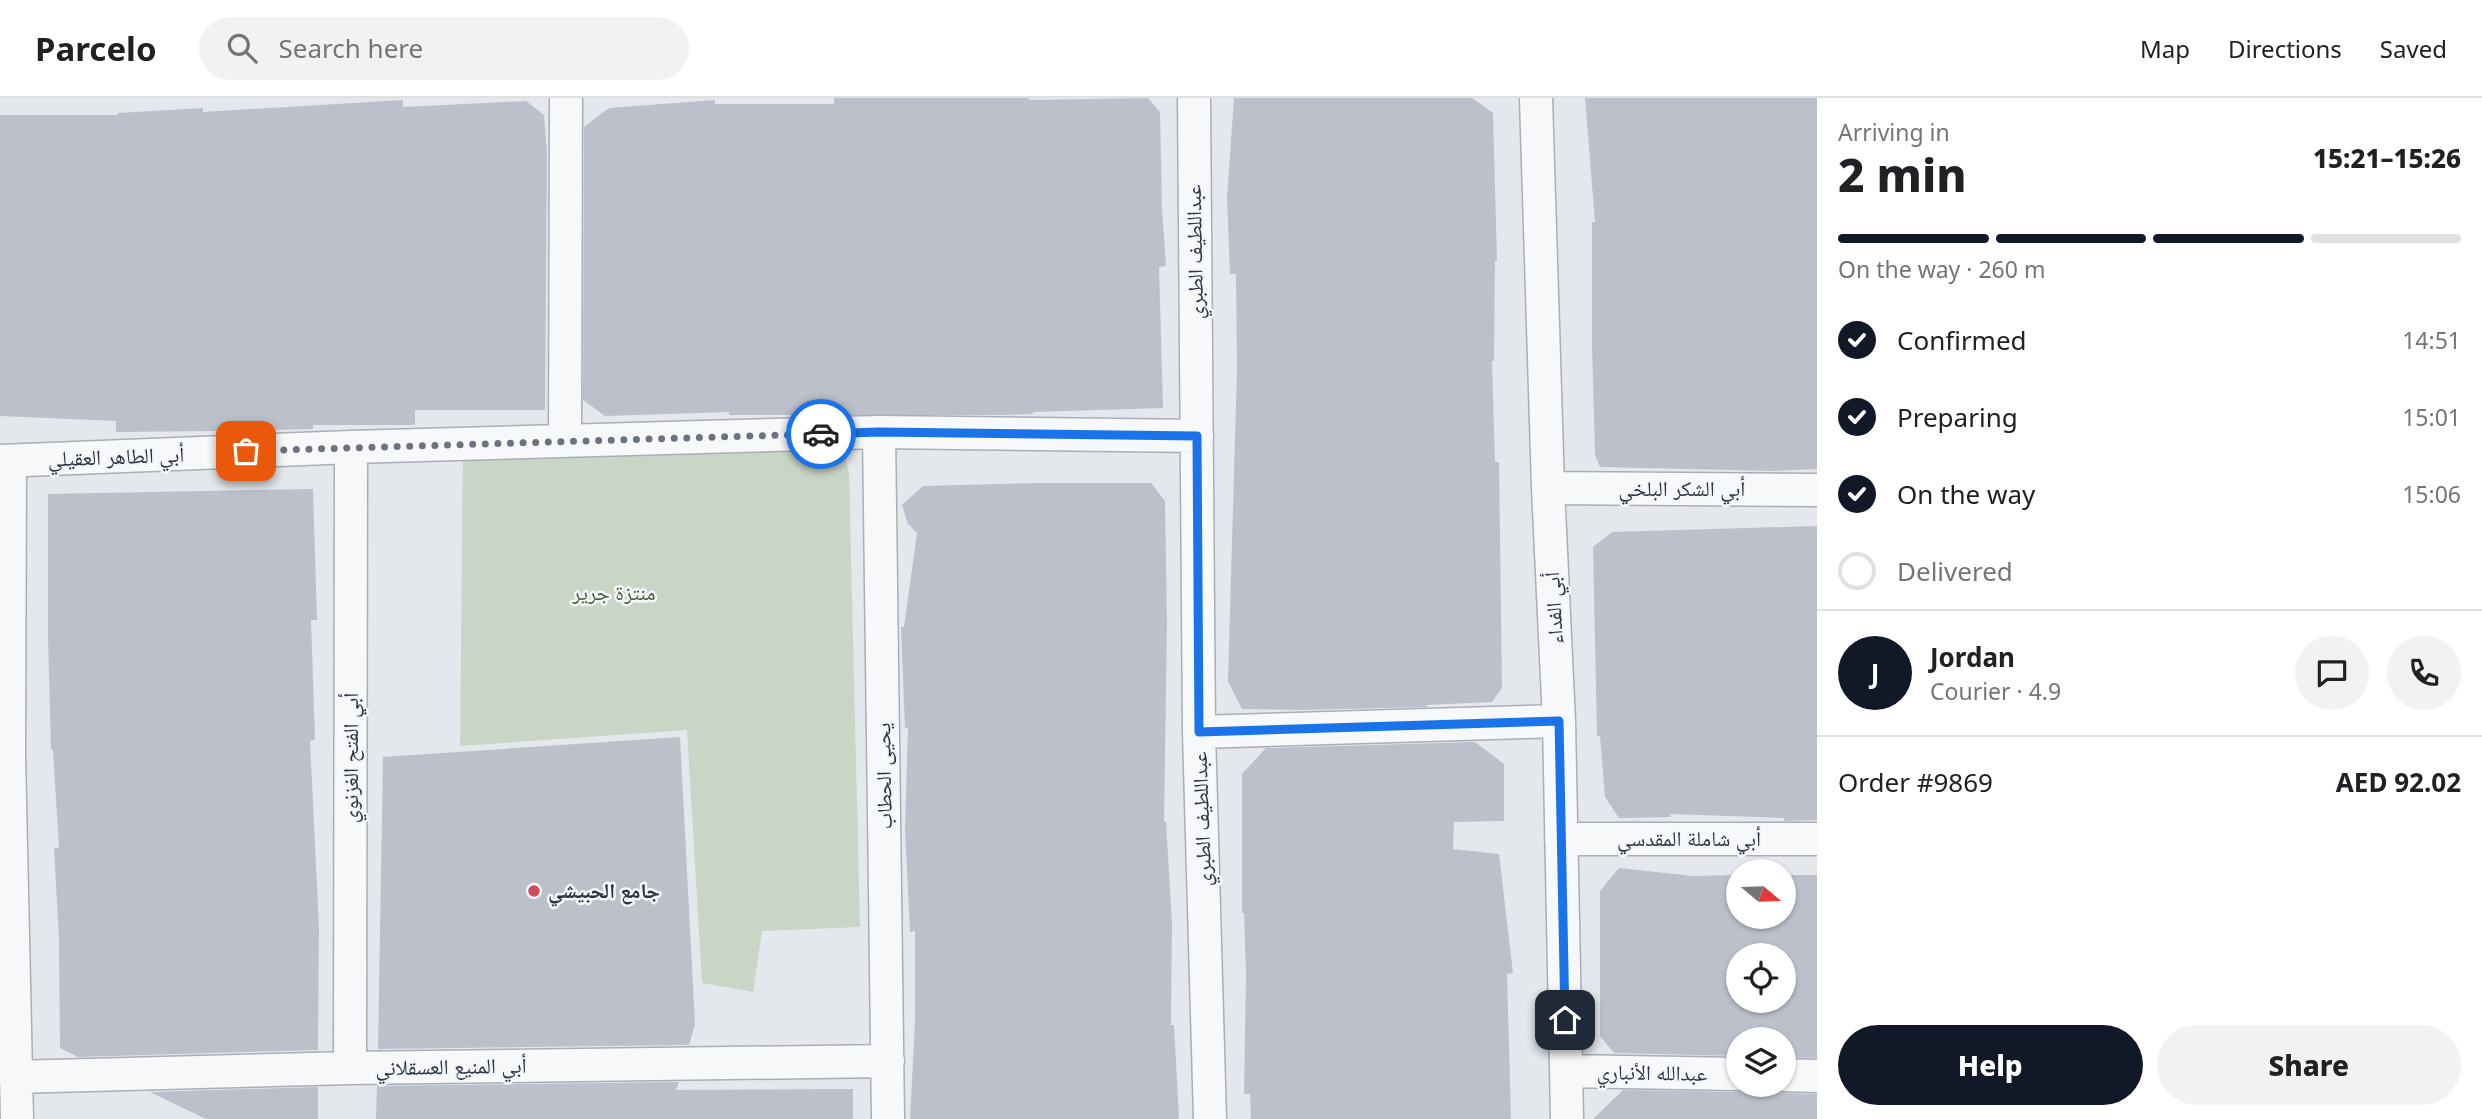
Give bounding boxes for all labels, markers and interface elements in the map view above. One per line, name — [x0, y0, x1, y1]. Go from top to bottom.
search box — [199, 17, 689, 80]
text: Parcelo — [35, 26, 157, 71]
icon: search — [223, 29, 261, 67]
text: Search here — [279, 30, 423, 66]
text: Map — [2140, 32, 2190, 65]
text: Directions — [2228, 32, 2342, 65]
text: Saved — [2380, 32, 2447, 65]
text: Arriving in — [1838, 116, 1950, 148]
text: 15:21–15:26 — [2313, 140, 2461, 176]
text: 2 min — [1838, 143, 1967, 205]
street label: عبداللطيف الطبري — [1179, 184, 1213, 320]
text: On the way · 260 m — [1838, 253, 2045, 285]
icon: check — [1838, 321, 1876, 359]
text: Confirmed — [1897, 322, 2027, 358]
text: 14:51 — [2402, 324, 2461, 356]
icon: check — [1838, 398, 1876, 436]
courier — [786, 399, 856, 469]
text: Preparing — [1897, 399, 2018, 435]
text: 15:01 — [2402, 401, 2461, 433]
icon: car — [802, 415, 840, 453]
pin — [216, 421, 276, 481]
icon: bag — [227, 432, 265, 470]
street label: أبي الطاهر العقيلي — [47, 440, 185, 476]
street label: أبي الشكر البلخي — [1619, 474, 1745, 505]
icon: check — [1838, 475, 1876, 513]
text: On the way — [1897, 476, 2035, 512]
text: 15:06 — [2402, 478, 2461, 510]
text: Delivered — [1897, 553, 2013, 589]
street label: أبي الفداء — [1537, 571, 1572, 645]
park label: منتزة جرير — [571, 578, 656, 606]
button: chat — [2295, 636, 2369, 710]
button: phone — [2387, 636, 2461, 710]
text: Jordan — [1930, 639, 2015, 675]
text: J — [1871, 655, 1879, 691]
text: Courier · 4.9 — [1930, 675, 2061, 707]
street label: أبي الفتح الغزنوي — [336, 693, 367, 823]
street label: يحيى الحطاب — [868, 722, 898, 830]
street label: عبداللطيف الطبري — [1185, 751, 1221, 887]
text: Order #9869 — [1838, 764, 1993, 800]
text: AED 92.02 — [2336, 764, 2461, 800]
street label: أبي شاملة المقدسي — [1617, 824, 1761, 855]
north arrow — [1726, 859, 1796, 929]
map controls — [1726, 859, 1796, 1097]
place label: جامع الحبيشي — [548, 876, 660, 907]
marker: جامع الحبيشي — [526, 883, 542, 899]
button: locate — [1726, 943, 1796, 1013]
pin — [1535, 990, 1595, 1050]
icon: home — [1546, 1001, 1584, 1039]
button: Help — [1838, 1025, 2143, 1105]
button: Share — [2157, 1025, 2461, 1105]
button: layers — [1726, 1027, 1796, 1097]
street label: أبي المنيع العسقلاني — [375, 1051, 527, 1085]
street label: عبدالله الأنباري — [1597, 1057, 1708, 1090]

